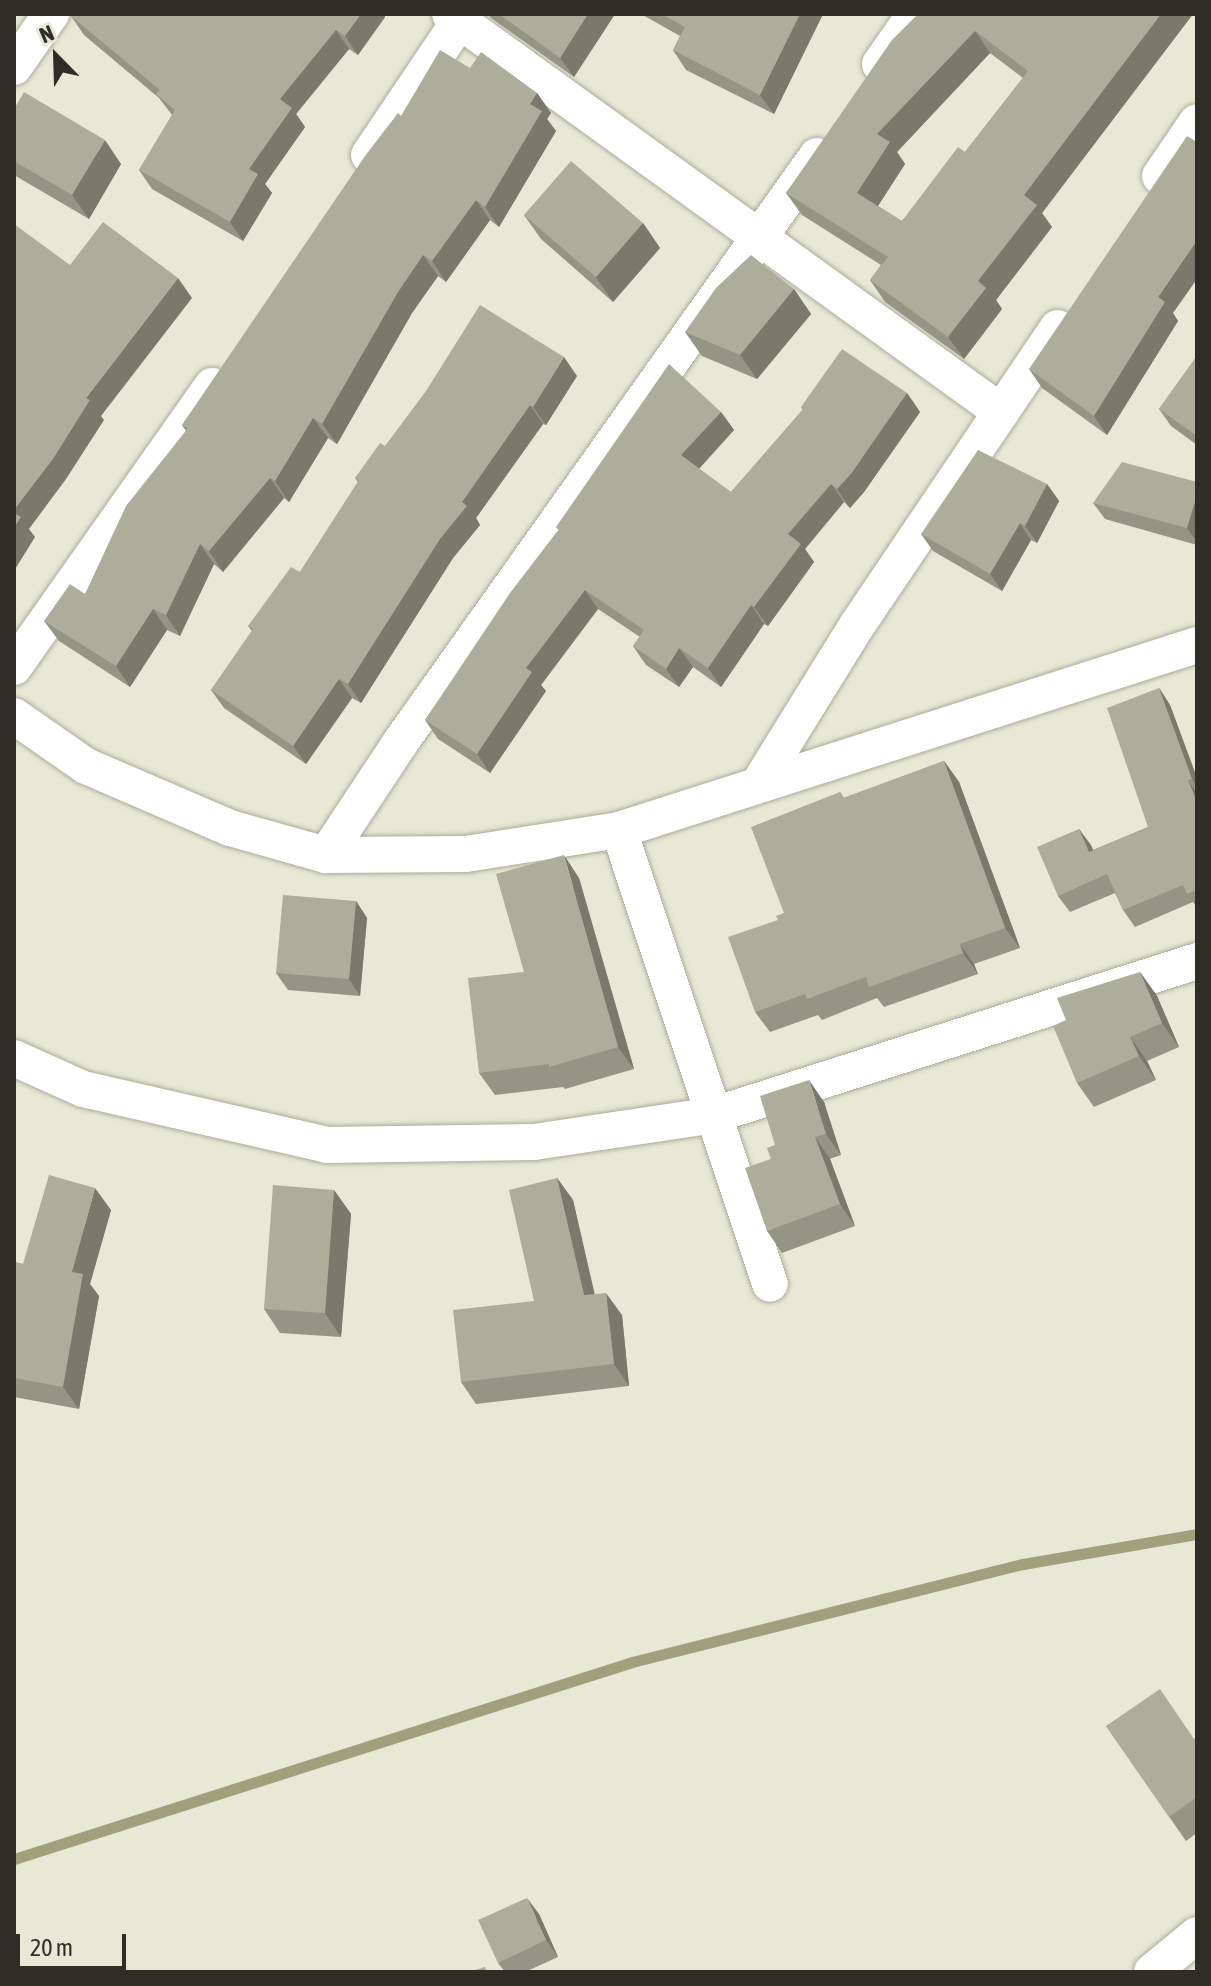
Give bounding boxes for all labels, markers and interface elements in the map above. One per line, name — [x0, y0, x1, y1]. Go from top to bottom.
north arrow — [16, 16, 96, 96]
text: N — [36, 19, 58, 48]
scale bar — [20, 1918, 130, 1968]
text: 20 m — [30, 1934, 73, 1961]

